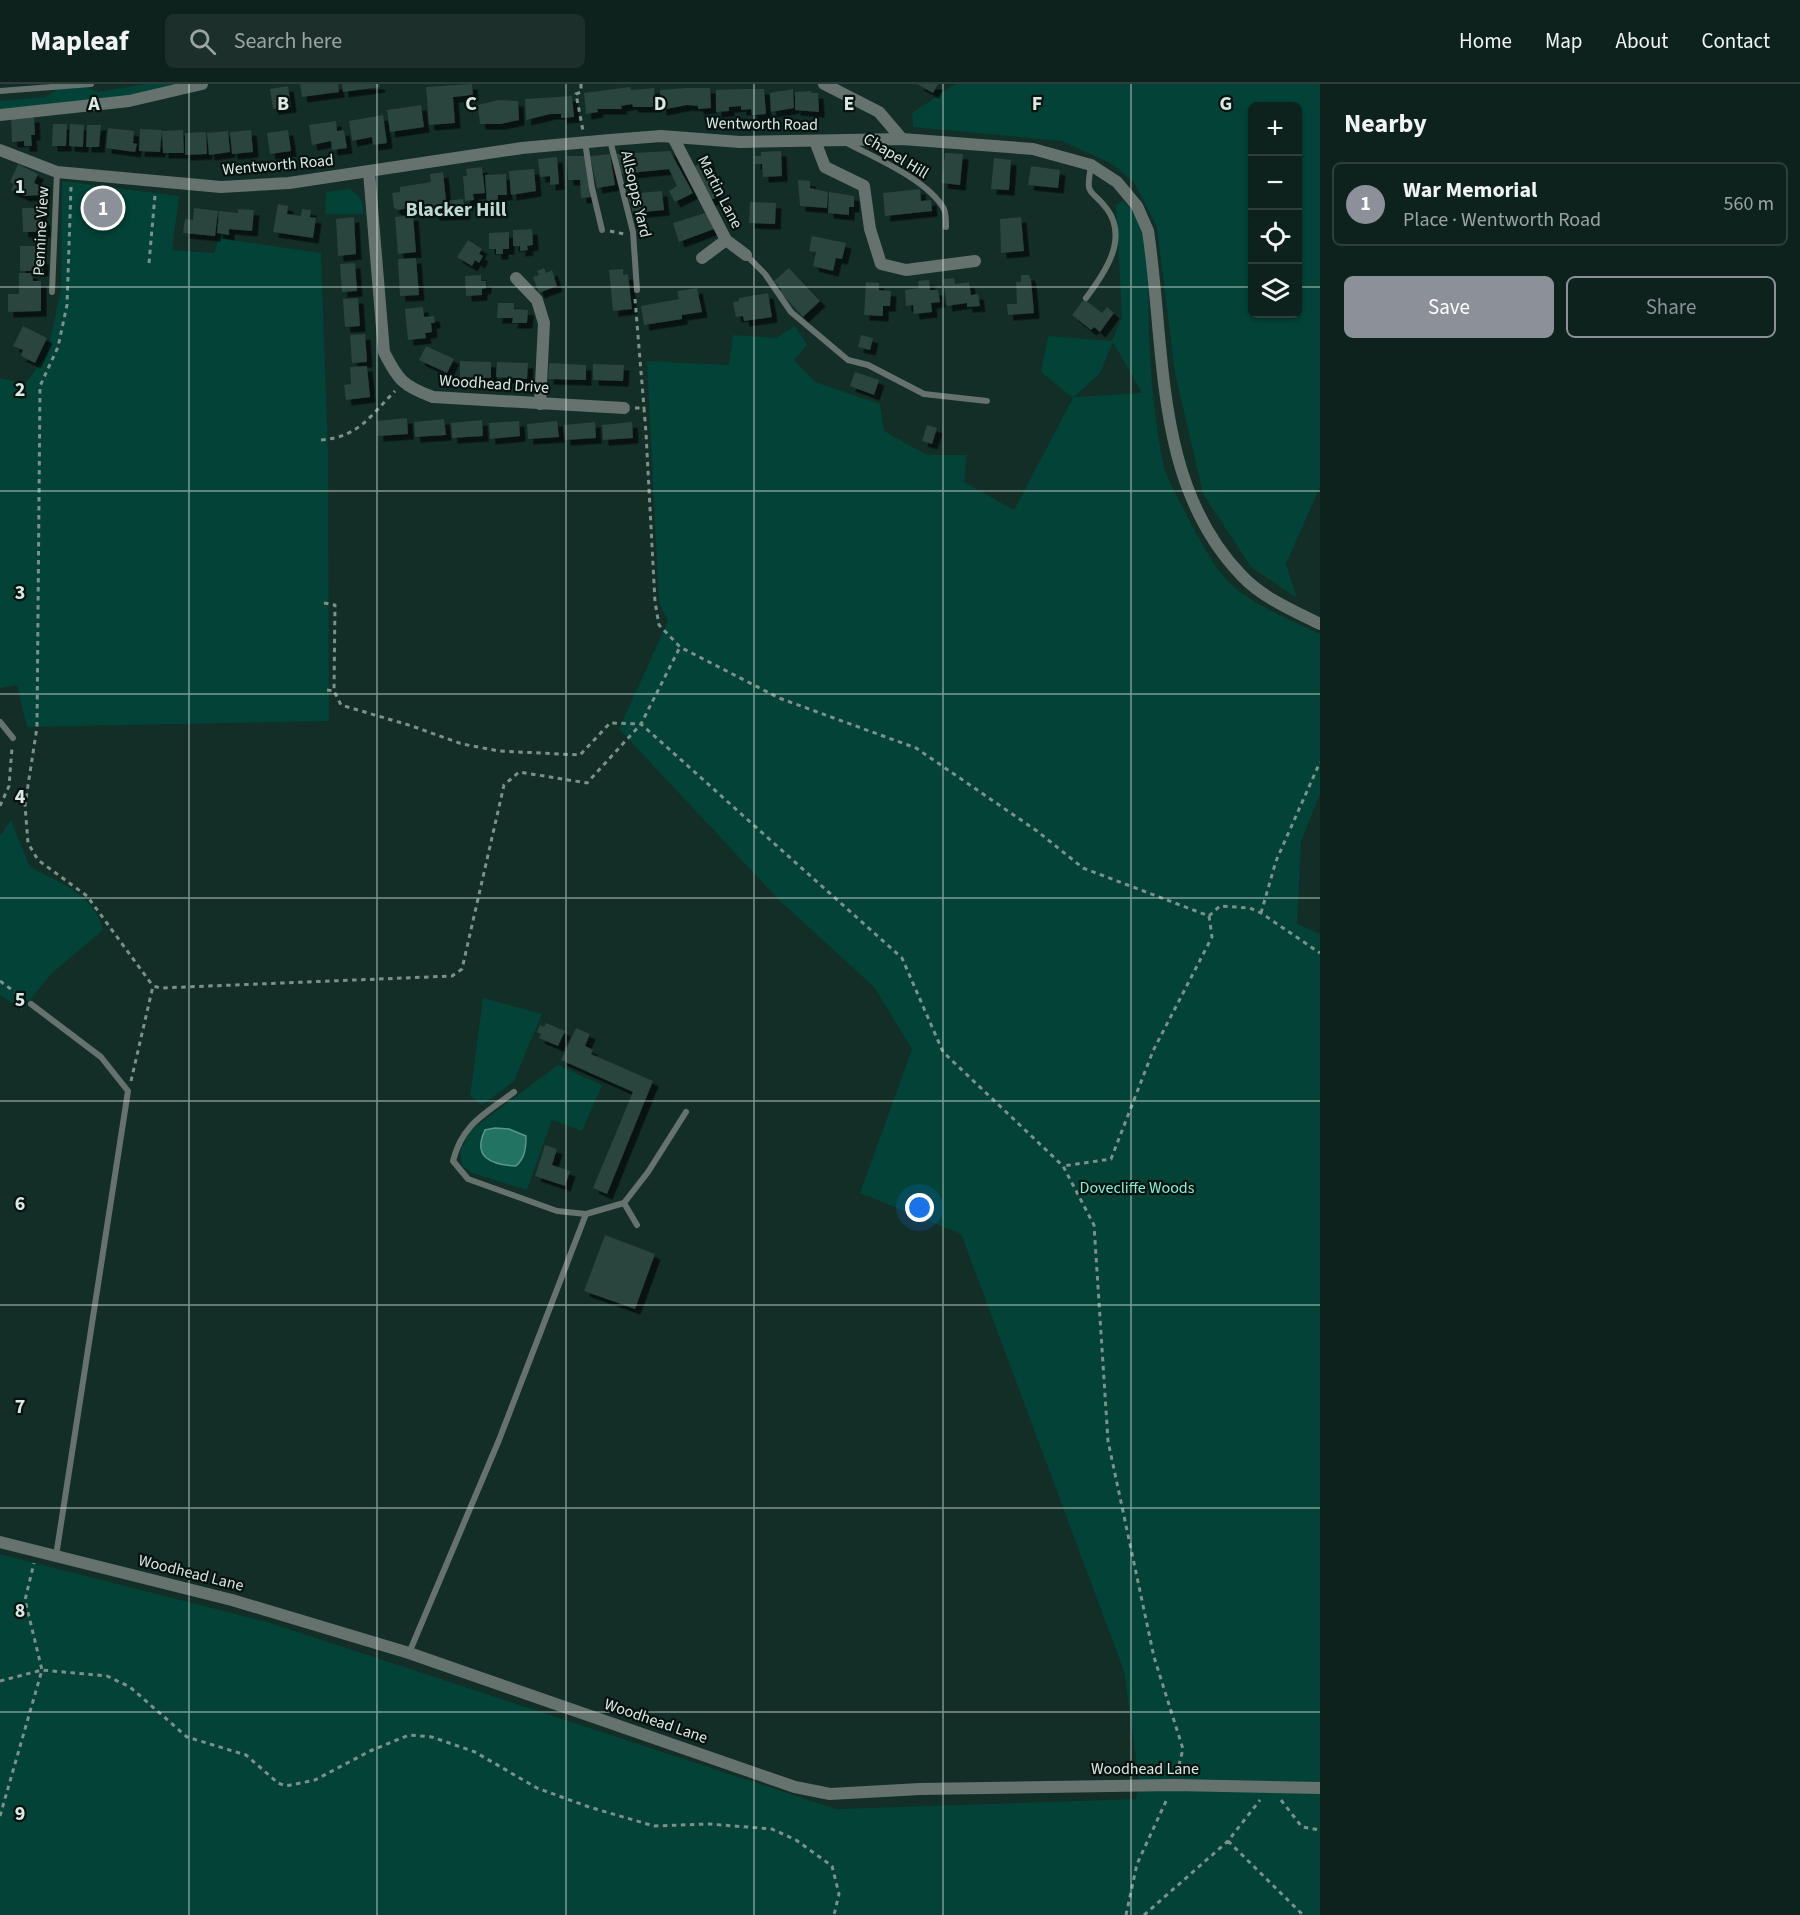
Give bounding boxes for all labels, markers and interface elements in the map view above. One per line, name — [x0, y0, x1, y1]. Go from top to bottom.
search box — [165, 14, 585, 68]
text: Mapleaf — [30, 21, 129, 61]
icon: search — [186, 25, 219, 58]
text: Search here — [234, 25, 342, 57]
text: Home — [1459, 26, 1512, 56]
text: Map — [1545, 26, 1583, 56]
text: About — [1616, 26, 1668, 56]
text: Contact — [1701, 26, 1770, 56]
text: A — [87, 90, 100, 118]
text: B — [277, 90, 289, 118]
text: C — [465, 90, 477, 118]
text: D — [654, 90, 666, 118]
text: E — [844, 90, 854, 118]
text: F — [1032, 90, 1042, 118]
text: G — [1220, 90, 1232, 118]
map controls — [1248, 102, 1302, 318]
button: + — [1248, 102, 1302, 156]
text: Nearby — [1344, 105, 1427, 142]
street label: Wentworth Road — [706, 112, 818, 136]
street label: Chapel Hill — [859, 128, 933, 184]
street label: Allsopps Yard — [615, 148, 657, 240]
street label: Wentworth Road — [221, 149, 335, 181]
street label: Martin Lane — [692, 152, 748, 232]
button: − — [1248, 156, 1302, 210]
text: 1 — [15, 173, 25, 201]
text: War Memorial — [1403, 174, 1537, 206]
street label: Pennine View — [28, 185, 54, 276]
pin: 1 — [84, 186, 122, 230]
text: 1 — [1360, 190, 1371, 218]
text: 560 m — [1724, 190, 1774, 218]
district label: Blacker Hill — [406, 196, 507, 224]
text: Place · Wentworth Road — [1403, 206, 1601, 234]
button: locate — [1248, 210, 1302, 264]
button: layers — [1248, 264, 1302, 318]
button: Save — [1344, 276, 1554, 338]
button: Share — [1566, 276, 1776, 338]
street label: Woodhead Drive — [438, 369, 550, 399]
text: 2 — [15, 376, 25, 404]
text: 3 — [15, 579, 25, 607]
text: 4 — [15, 783, 26, 811]
text: 5 — [15, 986, 25, 1014]
park label: Dovecliffe Woods — [1080, 1177, 1195, 1199]
text: 6 — [15, 1190, 25, 1218]
your location — [905, 1193, 934, 1222]
text: 7 — [15, 1393, 25, 1421]
street label: Woodhead Lane — [136, 1549, 246, 1597]
text: 8 — [15, 1597, 25, 1625]
street label: Woodhead Lane — [601, 1693, 711, 1749]
street label: Woodhead Lane — [1091, 1758, 1199, 1780]
text: 9 — [15, 1800, 25, 1828]

